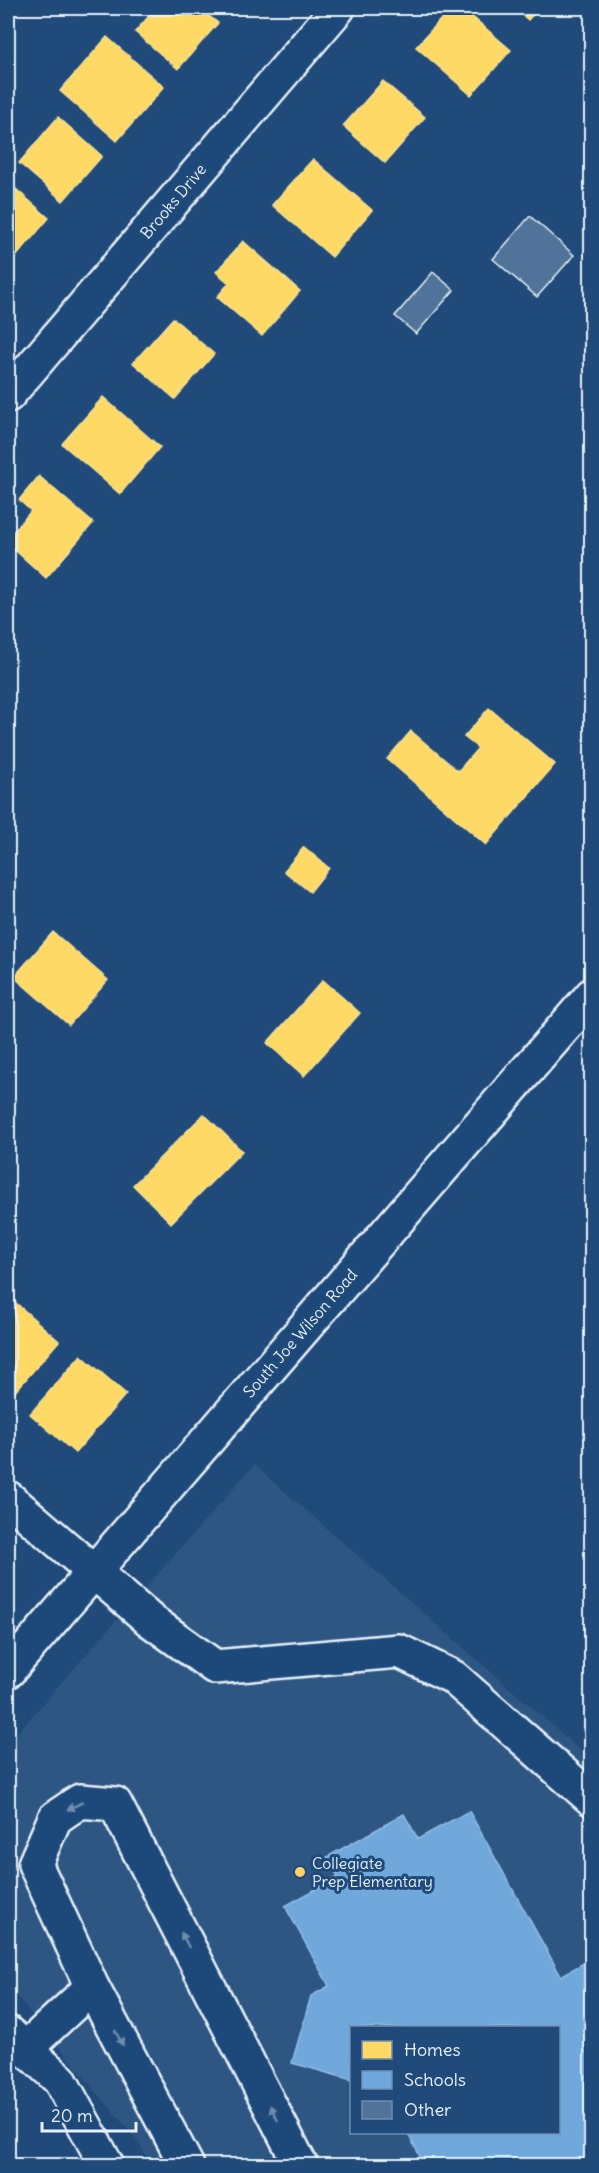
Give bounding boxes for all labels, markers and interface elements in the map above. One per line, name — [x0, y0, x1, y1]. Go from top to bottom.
street label: Brooks Drive — [136, 159, 210, 243]
street label: South Joe Wilson Road — [239, 1265, 361, 1401]
one-way arrow — [66, 1801, 83, 1811]
place label: Collegiate Prep Elementary — [312, 1853, 433, 1891]
marker: Collegiate Prep Elementary — [293, 1865, 307, 1879]
one-way arrow — [180, 1931, 190, 1948]
legend — [350, 2026, 560, 2134]
one-way arrow — [114, 2030, 124, 2047]
text: Homes — [404, 2038, 461, 2061]
text: Schools — [404, 2068, 466, 2091]
scale bar — [42, 2095, 136, 2133]
text: Other — [404, 2098, 452, 2121]
text: 20 m — [51, 2104, 93, 2127]
one-way arrow — [270, 2105, 279, 2122]

